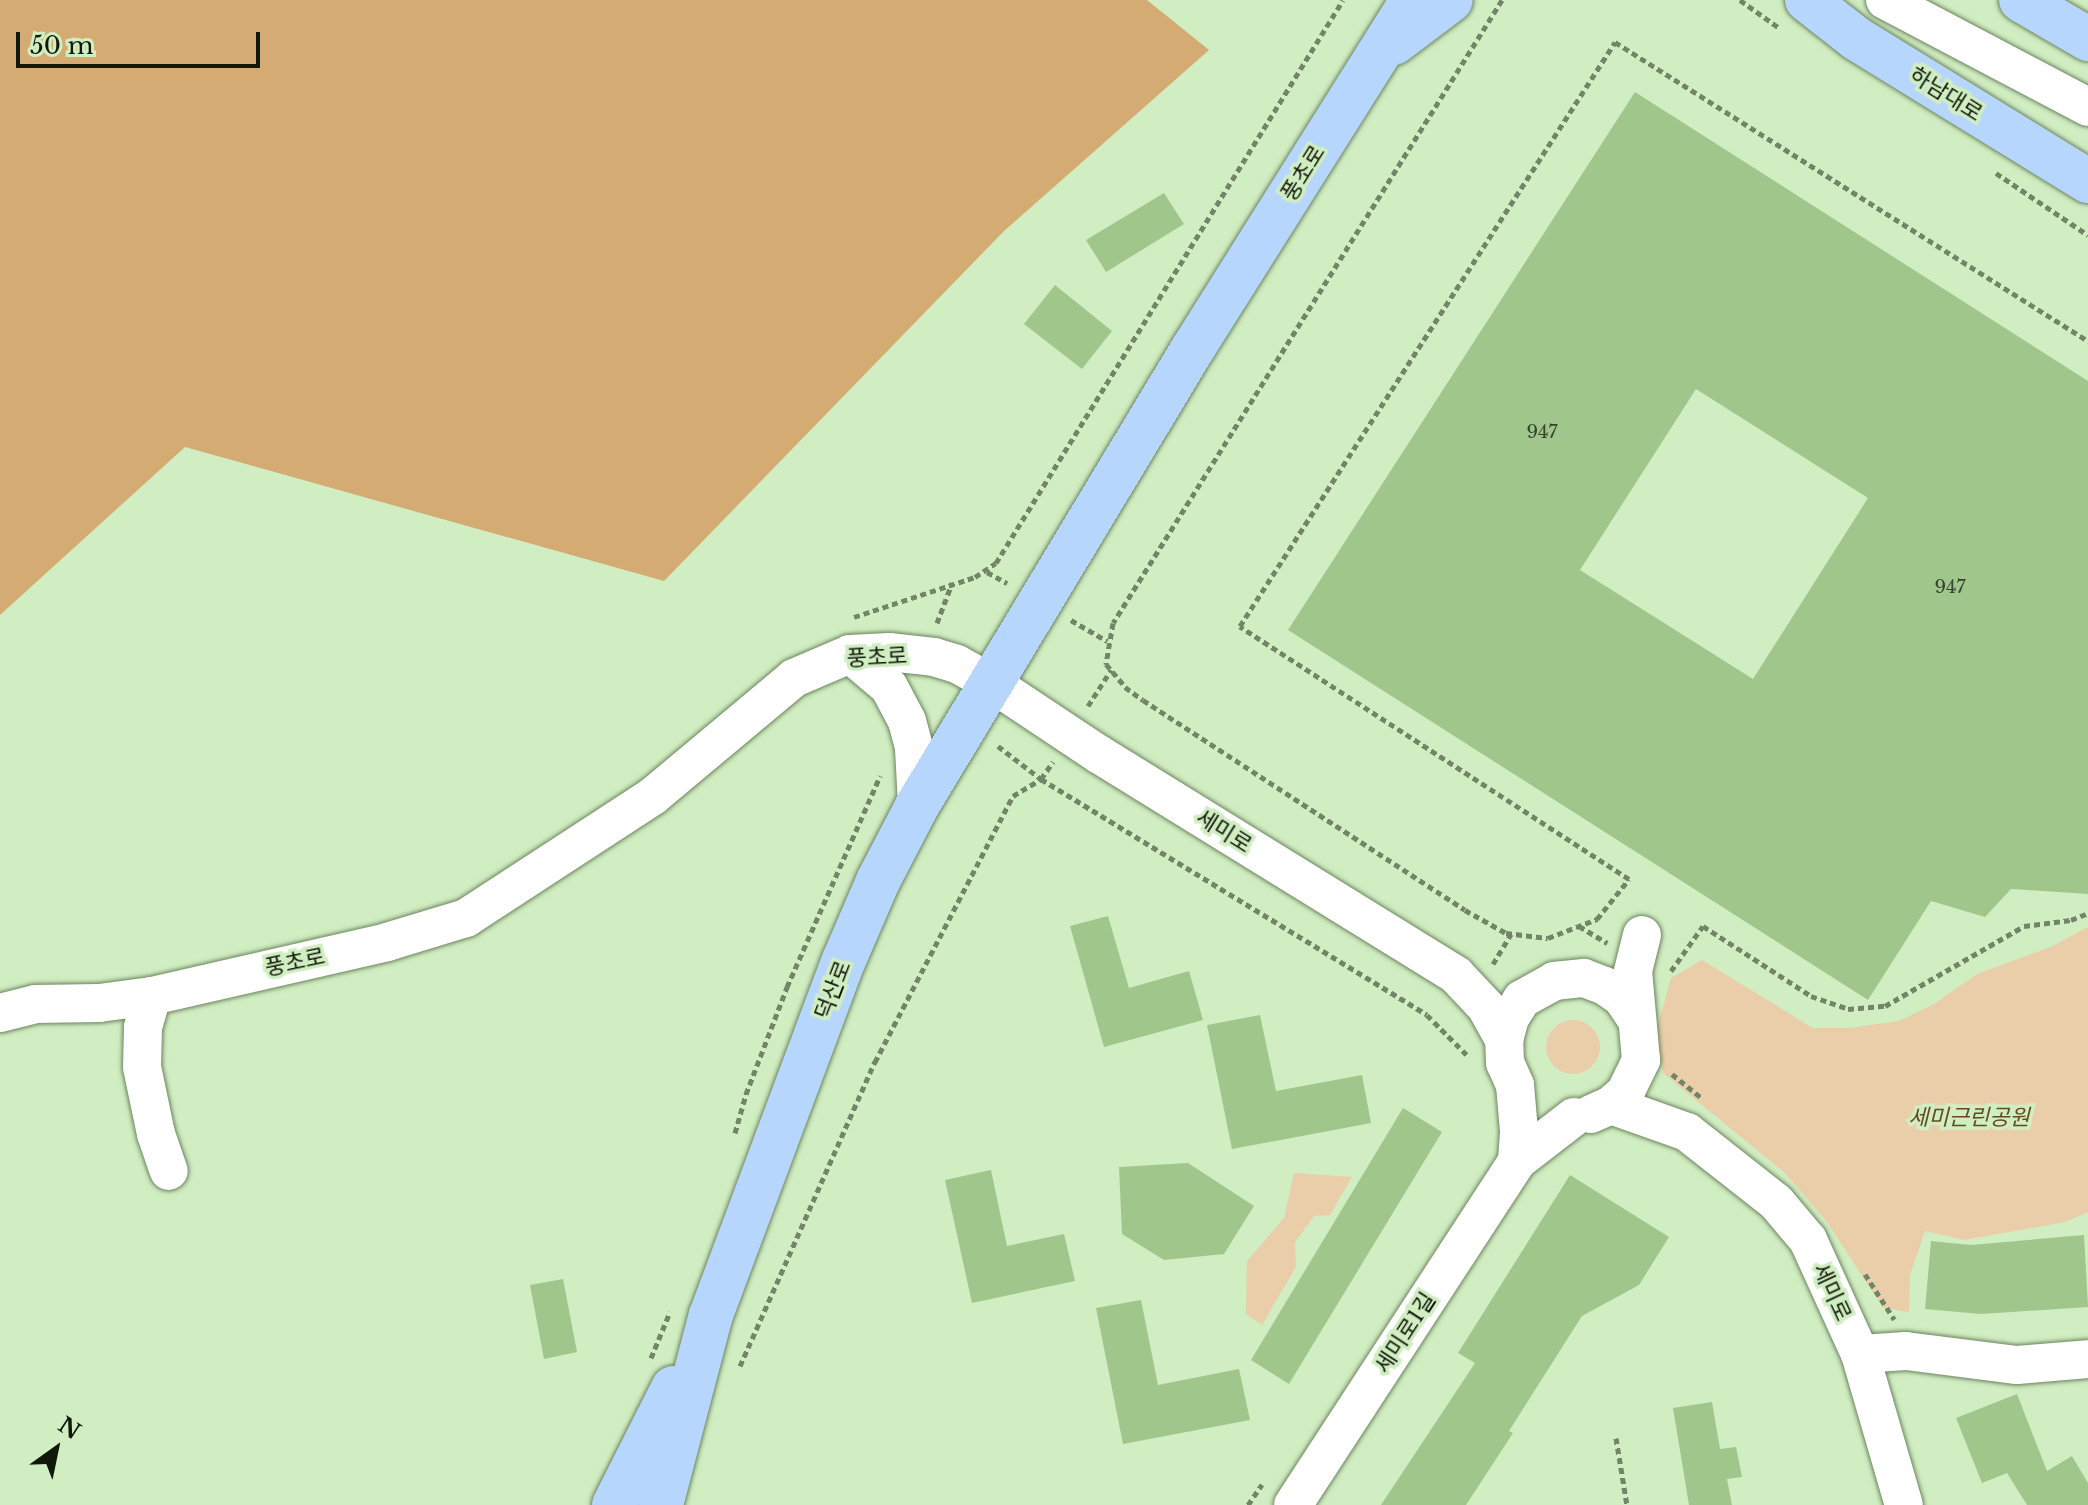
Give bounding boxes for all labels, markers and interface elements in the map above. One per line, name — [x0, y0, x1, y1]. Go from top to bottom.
scale bar — [20, 16, 264, 66]
text: 50 m — [30, 31, 93, 60]
street label: 하남대로 — [1905, 61, 1987, 127]
street label: 풍초로 — [1276, 140, 1330, 206]
house number: 947 — [1526, 421, 1558, 443]
house number: 947 — [1934, 576, 1966, 598]
street label: 풍초로 — [846, 642, 908, 672]
street label: 세미로 — [1191, 804, 1257, 858]
street label: 풍초로 — [263, 943, 327, 981]
street label: 덕산로 — [810, 957, 856, 1023]
park label: 세미근린공원 — [1908, 1105, 2030, 1131]
street label: 세미로 — [1807, 1259, 1857, 1325]
street label: 세미로1길 — [1369, 1288, 1441, 1378]
north arrow — [16, 1409, 96, 1489]
text: N — [53, 1411, 85, 1445]

